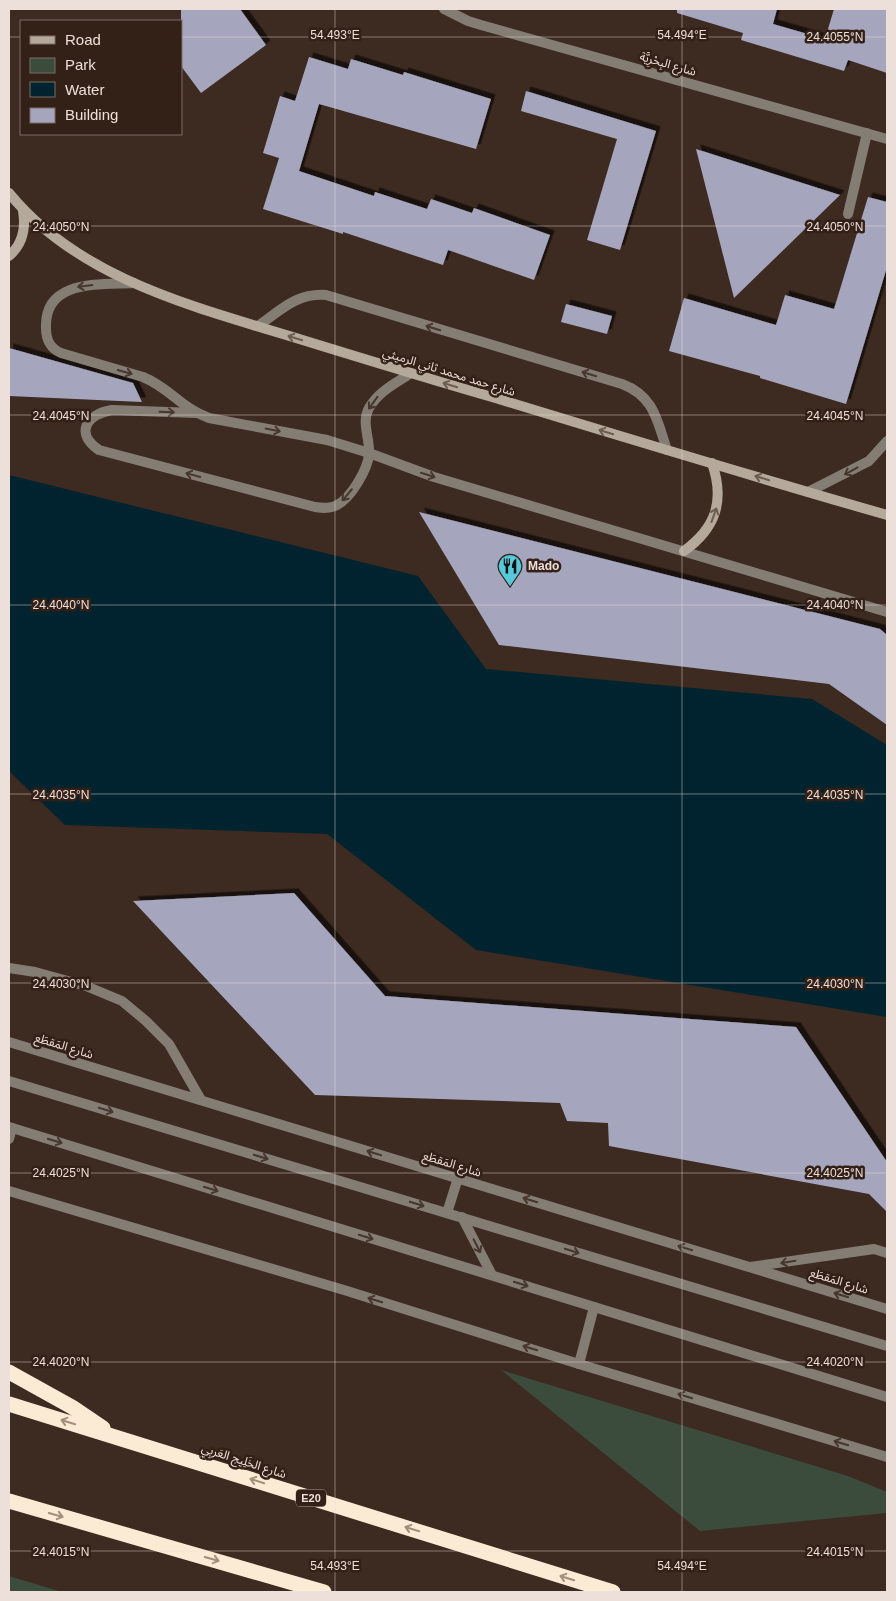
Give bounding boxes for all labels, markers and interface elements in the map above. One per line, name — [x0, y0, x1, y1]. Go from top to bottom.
legend — [20, 20, 182, 135]
text: 54.493°E — [310, 28, 360, 42]
text: 54.494°E — [657, 28, 707, 42]
text: 24.4055°N — [807, 30, 863, 44]
text: Road — [65, 31, 101, 48]
street label: شارع البِحْرِيَّة — [637, 49, 698, 81]
text: Park — [65, 56, 96, 73]
text: Water — [65, 81, 104, 98]
text: Building — [65, 106, 118, 123]
text: 24.4050°N — [33, 220, 89, 234]
text: 24.4050°N — [807, 220, 863, 234]
one-way arrow — [77, 281, 93, 291]
one-way arrow — [426, 322, 442, 332]
one-way arrow — [287, 332, 303, 342]
street label: شارع حمد محمد ثاني الرميثي — [380, 345, 517, 402]
one-way arrow — [116, 367, 132, 377]
one-way arrow — [582, 369, 598, 379]
one-way arrow — [443, 380, 459, 390]
one-way arrow — [368, 396, 378, 410]
one-way arrow — [159, 407, 175, 417]
text: 24.4045°N — [33, 409, 89, 423]
text: 24.4045°N — [807, 409, 863, 423]
one-way arrow — [264, 426, 280, 435]
one-way arrow — [598, 426, 614, 436]
one-way arrow — [844, 466, 859, 476]
one-way arrow — [186, 470, 202, 479]
one-way arrow — [420, 471, 436, 480]
one-way arrow — [754, 473, 770, 483]
one-way arrow — [341, 489, 353, 502]
one-way arrow — [710, 507, 719, 523]
restaurant icon: Mado — [497, 553, 523, 587]
place label: Mado — [528, 559, 559, 573]
text: 24.4040°N — [33, 598, 89, 612]
text: 24.4040°N — [807, 598, 863, 612]
text: 24.4035°N — [33, 788, 89, 802]
text: 24.4035°N — [807, 788, 863, 802]
text: 24.4030°N — [33, 977, 89, 991]
text: 24.4030°N — [807, 977, 863, 991]
street label: شارع المَقطَع — [32, 1030, 95, 1063]
one-way arrow — [97, 1105, 113, 1115]
one-way arrow — [47, 1137, 63, 1146]
one-way arrow — [367, 1148, 383, 1158]
street label: شارع المَقطَع — [420, 1148, 483, 1181]
one-way arrow — [253, 1152, 269, 1162]
text: 24.4025°N — [33, 1166, 89, 1180]
text: 24.4025°N — [807, 1166, 863, 1180]
one-way arrow — [202, 1185, 218, 1194]
one-way arrow — [522, 1195, 538, 1205]
one-way arrow — [408, 1199, 424, 1209]
one-way arrow — [357, 1233, 373, 1242]
one-way arrow — [473, 1238, 482, 1253]
one-way arrow — [677, 1242, 693, 1252]
one-way arrow — [564, 1246, 580, 1256]
one-way arrow — [780, 1257, 796, 1267]
street label: شارع المَقطَع — [807, 1265, 870, 1298]
one-way arrow — [513, 1280, 529, 1290]
one-way arrow — [833, 1289, 849, 1299]
one-way arrow — [367, 1294, 383, 1304]
one-way arrow — [522, 1343, 538, 1353]
text: 24.4020°N — [33, 1355, 89, 1369]
text: 24.4020°N — [807, 1355, 863, 1369]
one-way arrow — [677, 1390, 693, 1400]
one-way arrow — [61, 1417, 76, 1426]
one-way arrow — [833, 1437, 849, 1447]
street label: شارع الخَلِيج العَربِي — [199, 1441, 288, 1484]
one-way arrow — [249, 1476, 265, 1485]
road number: E20 — [296, 1490, 326, 1506]
one-way arrow — [47, 1510, 63, 1520]
one-way arrow — [404, 1524, 420, 1534]
text: 24.4015°N — [33, 1545, 89, 1559]
text: 24.4015°N — [807, 1545, 863, 1559]
one-way arrow — [203, 1555, 219, 1565]
text: 54.493°E — [310, 1559, 360, 1573]
text: 54.494°E — [657, 1559, 707, 1573]
one-way arrow — [559, 1572, 575, 1582]

